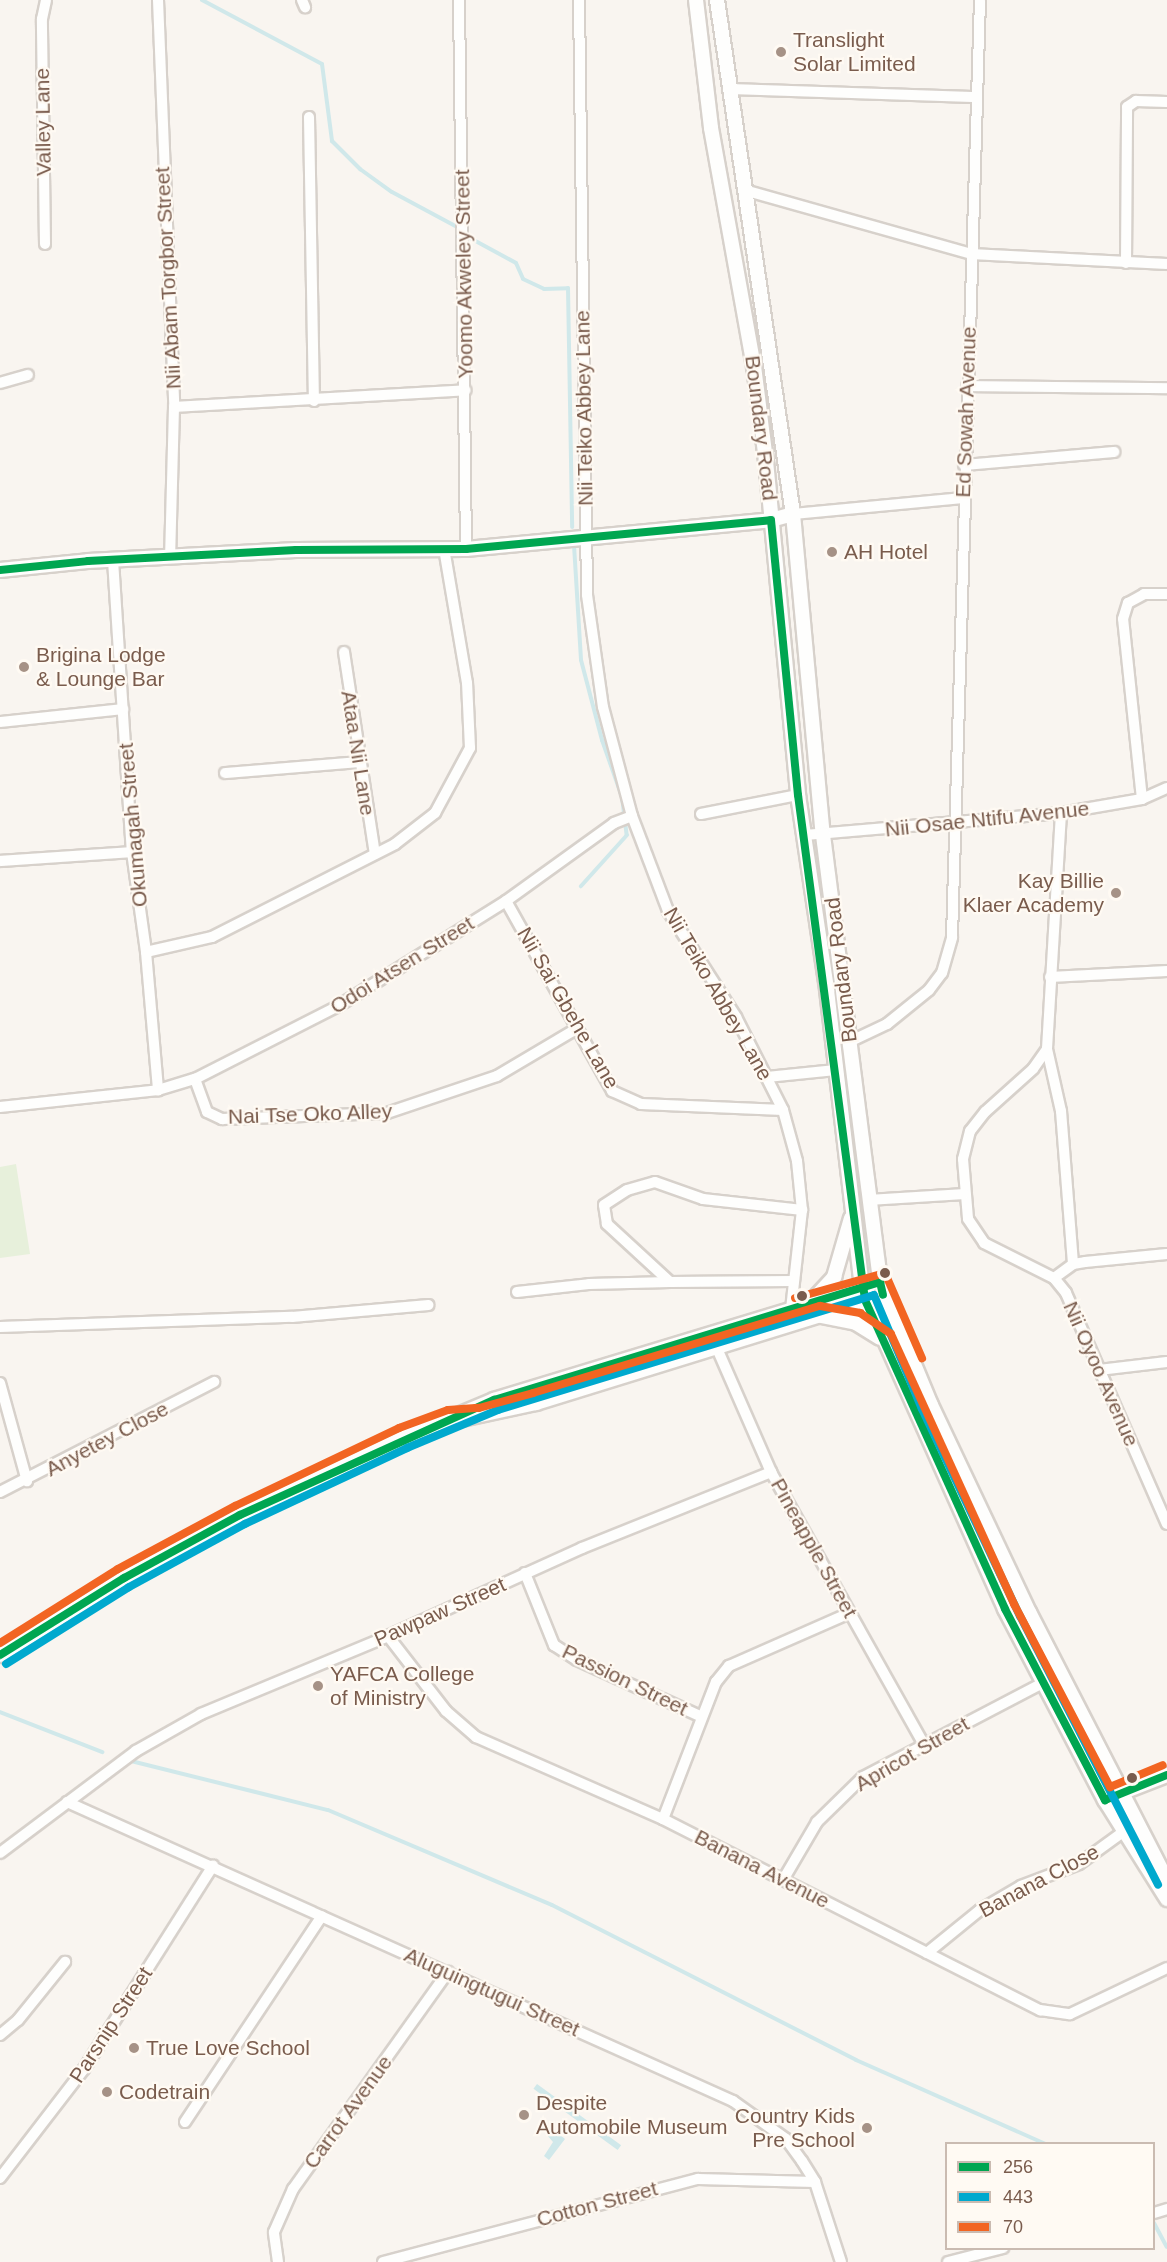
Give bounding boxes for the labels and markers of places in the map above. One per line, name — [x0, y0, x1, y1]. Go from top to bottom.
place label: Translight Solar Limited — [793, 27, 916, 77]
marker: Translight Solar Limited — [774, 45, 788, 59]
place label: AH Hotel — [844, 539, 928, 565]
marker: AH Hotel — [825, 545, 839, 559]
place label: Brigina Lodge & Lounge Bar — [36, 642, 166, 692]
marker: Brigina Lodge & Lounge Bar — [17, 660, 31, 674]
place label: Kay Billie Klaer Academy — [962, 868, 1104, 918]
marker: Kay Billie Klaer Academy — [1109, 886, 1123, 900]
unlabelled marker — [879, 1267, 891, 1279]
unlabelled marker — [796, 1290, 808, 1302]
place label: YAFCA College of Ministry — [330, 1661, 476, 1711]
marker: YAFCA College of Ministry — [311, 1679, 325, 1693]
unlabelled marker — [1126, 1772, 1138, 1784]
place label: True Love School — [146, 2035, 310, 2061]
marker: True Love School — [127, 2041, 141, 2055]
place label: Codetrain — [119, 2079, 210, 2105]
marker: Codetrain — [100, 2085, 114, 2099]
place label: Despite Automobile Museum — [536, 2090, 727, 2140]
place label: Country Kids Pre School — [735, 2103, 855, 2153]
marker: Despite Automobile Museum — [517, 2108, 531, 2122]
marker: Country Kids Pre School — [860, 2121, 874, 2135]

